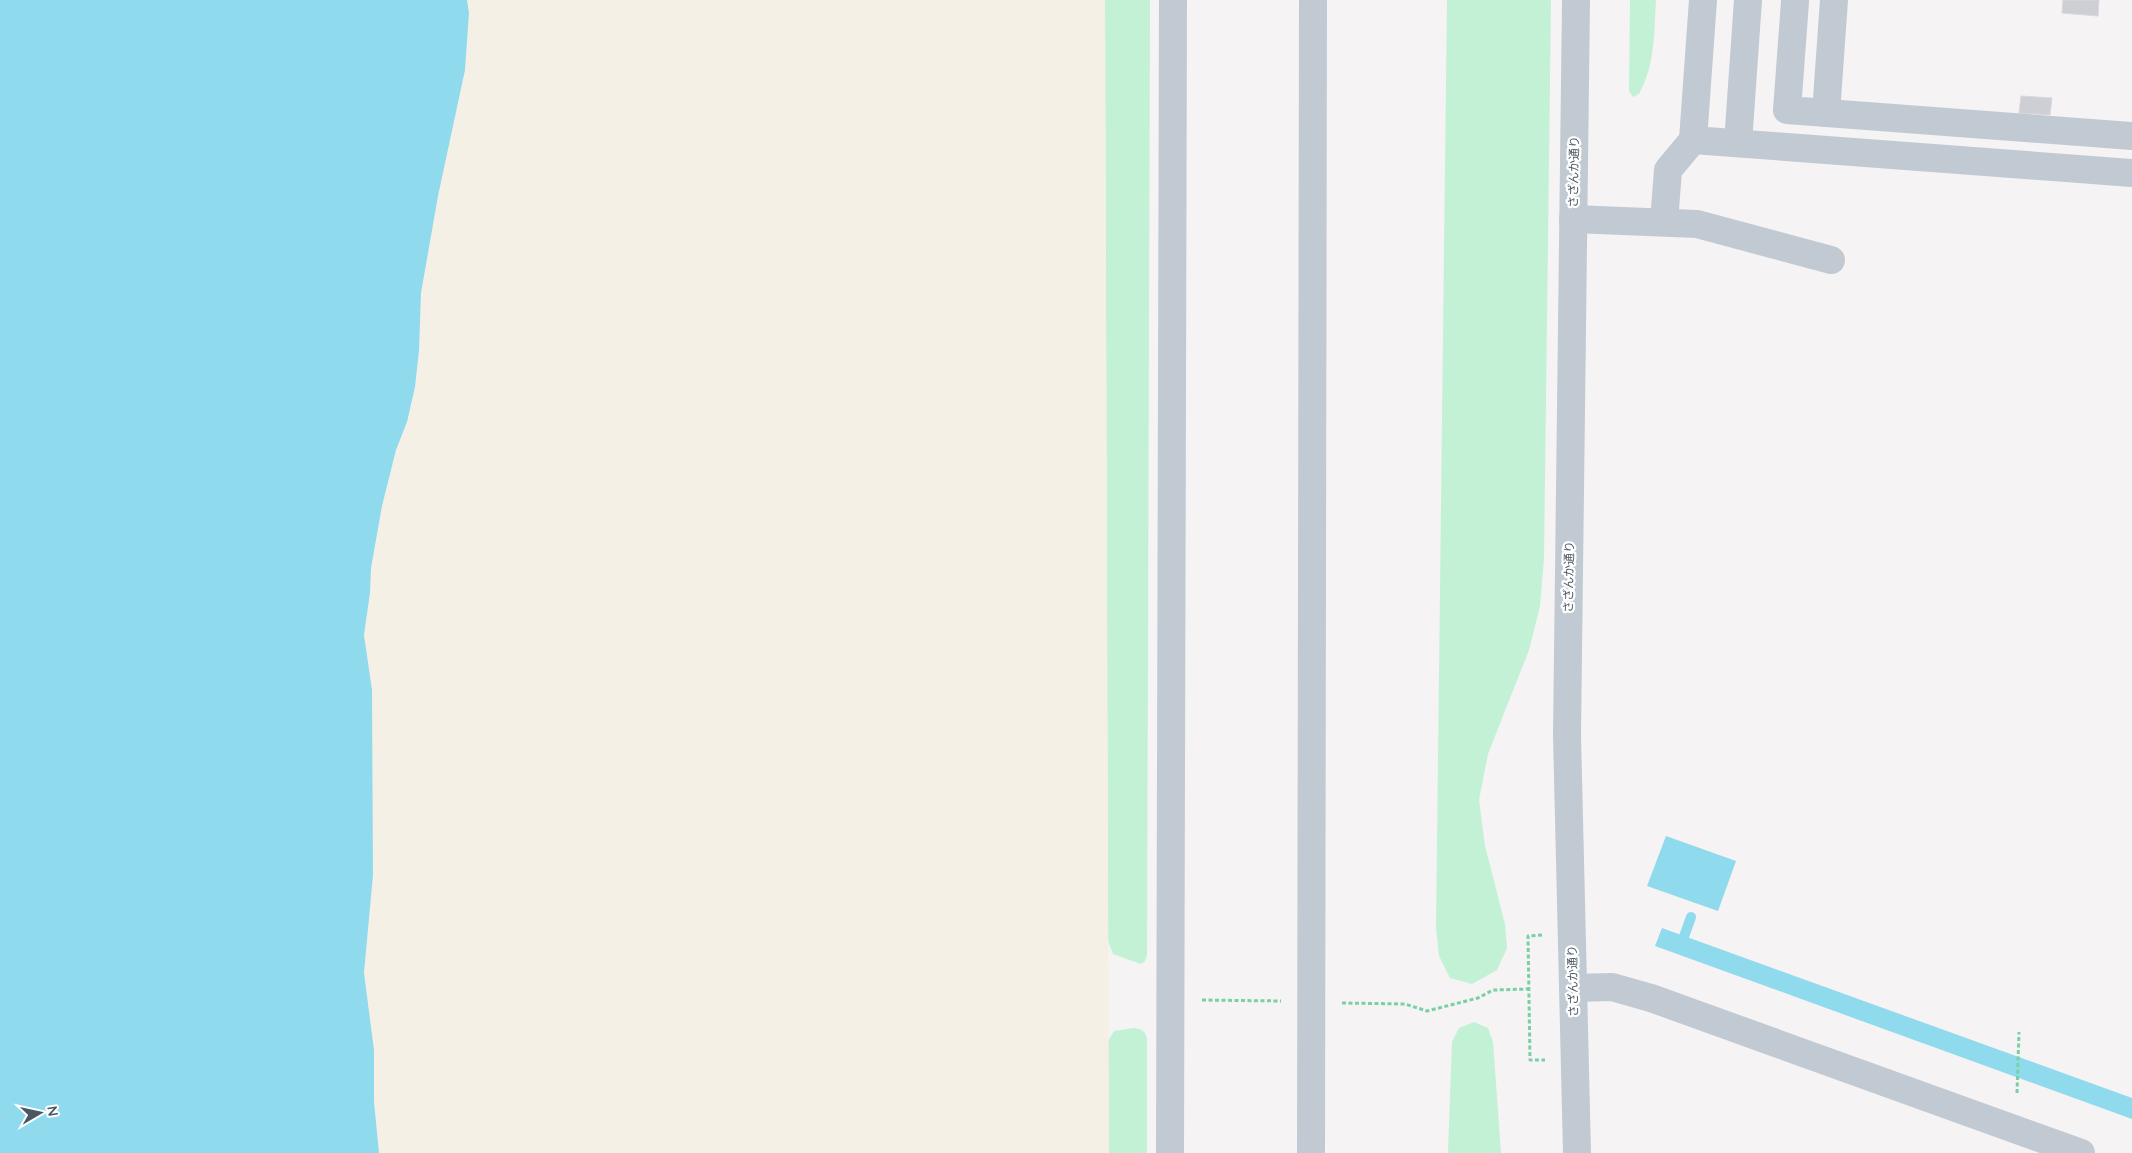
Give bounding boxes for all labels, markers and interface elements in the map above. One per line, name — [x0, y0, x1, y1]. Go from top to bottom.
street label: さざんか通り — [1565, 136, 1582, 208]
street label: さざんか通り — [1560, 541, 1577, 613]
street label: さざんか通り — [1564, 945, 1581, 1017]
north arrow — [15, 1088, 65, 1138]
text: N — [43, 1104, 63, 1117]

